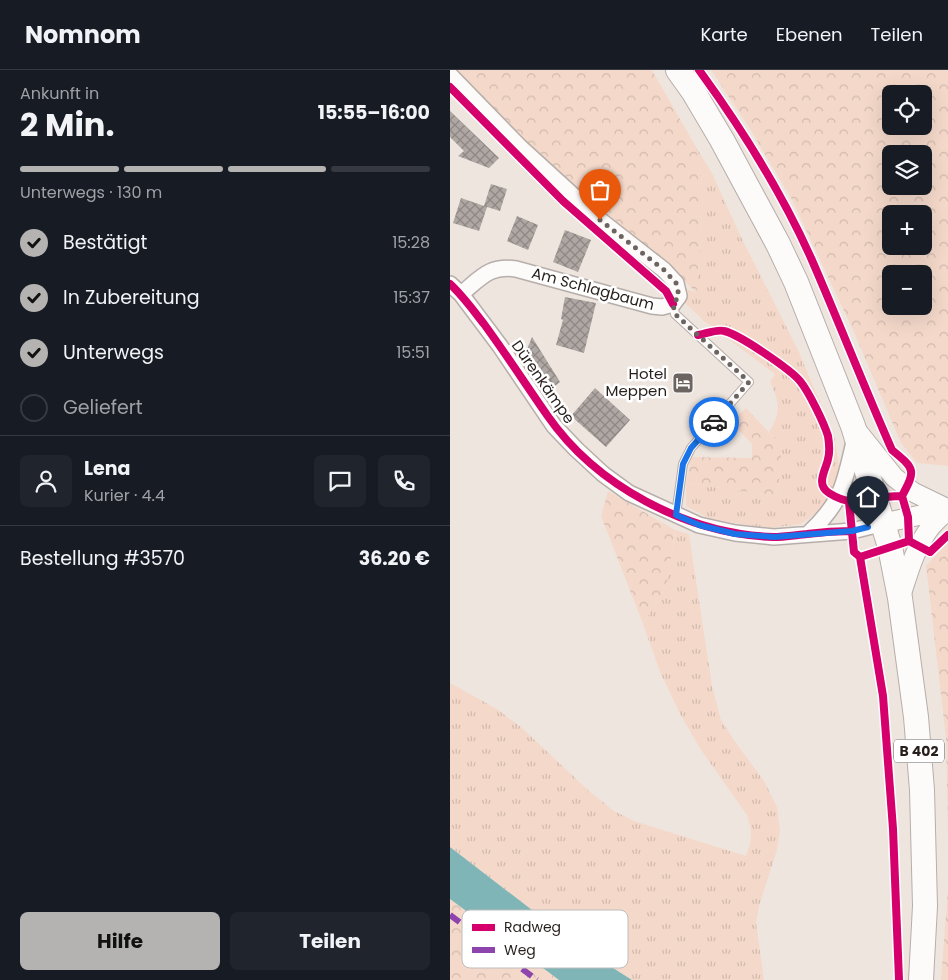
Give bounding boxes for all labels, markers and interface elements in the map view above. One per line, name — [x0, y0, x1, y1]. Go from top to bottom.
text: Nomnom — [25, 18, 141, 51]
text: Karte — [700, 22, 748, 47]
text: Ebenen — [776, 22, 843, 47]
text: Teilen — [871, 22, 923, 47]
text: Ankunft in — [20, 82, 99, 105]
map controls — [882, 85, 932, 315]
button: locate — [882, 85, 932, 135]
text: 15:55–16:00 — [318, 99, 430, 126]
text: 2 Min. — [20, 102, 114, 147]
button: layers — [882, 145, 932, 195]
pin — [579, 169, 621, 220]
icon: bag — [586, 176, 614, 204]
text: Unterwegs · 130 m — [20, 181, 162, 204]
button: + — [882, 205, 932, 255]
icon: check — [20, 229, 48, 257]
text: Bestätigt — [63, 229, 147, 256]
text: 15:28 — [392, 231, 430, 254]
street label: Am Schlagbaum — [529, 262, 657, 315]
button: − — [882, 265, 932, 315]
icon: check — [20, 284, 48, 312]
text: In Zubereitung — [63, 284, 200, 311]
text: 15:37 — [393, 286, 430, 309]
street label: Dürenkämpe — [507, 336, 580, 428]
icon: check — [20, 339, 48, 367]
text: Unterwegs — [63, 339, 164, 366]
text: 15:51 — [396, 341, 430, 364]
place label: Hotel Meppen — [606, 363, 667, 401]
hotel icon: Hotel Meppen — [671, 371, 695, 395]
text: Geliefert — [63, 394, 143, 421]
courier — [689, 397, 739, 447]
icon: car — [700, 408, 728, 436]
button: person — [20, 455, 72, 507]
text: Lena — [84, 455, 130, 482]
button: chat — [314, 455, 366, 507]
button: phone — [378, 455, 430, 507]
pin — [847, 476, 889, 527]
icon: home — [854, 483, 882, 511]
text: Kurier · 4.4 — [84, 484, 165, 507]
text: Bestellung #3570 — [20, 545, 185, 572]
text: 36.20 € — [359, 545, 430, 572]
road number: B 402 — [894, 739, 944, 762]
legend — [462, 910, 628, 968]
button: Hilfe — [20, 912, 220, 970]
button: Teilen — [230, 912, 430, 970]
text: Radweg — [504, 917, 561, 937]
text: Weg — [504, 940, 536, 960]

